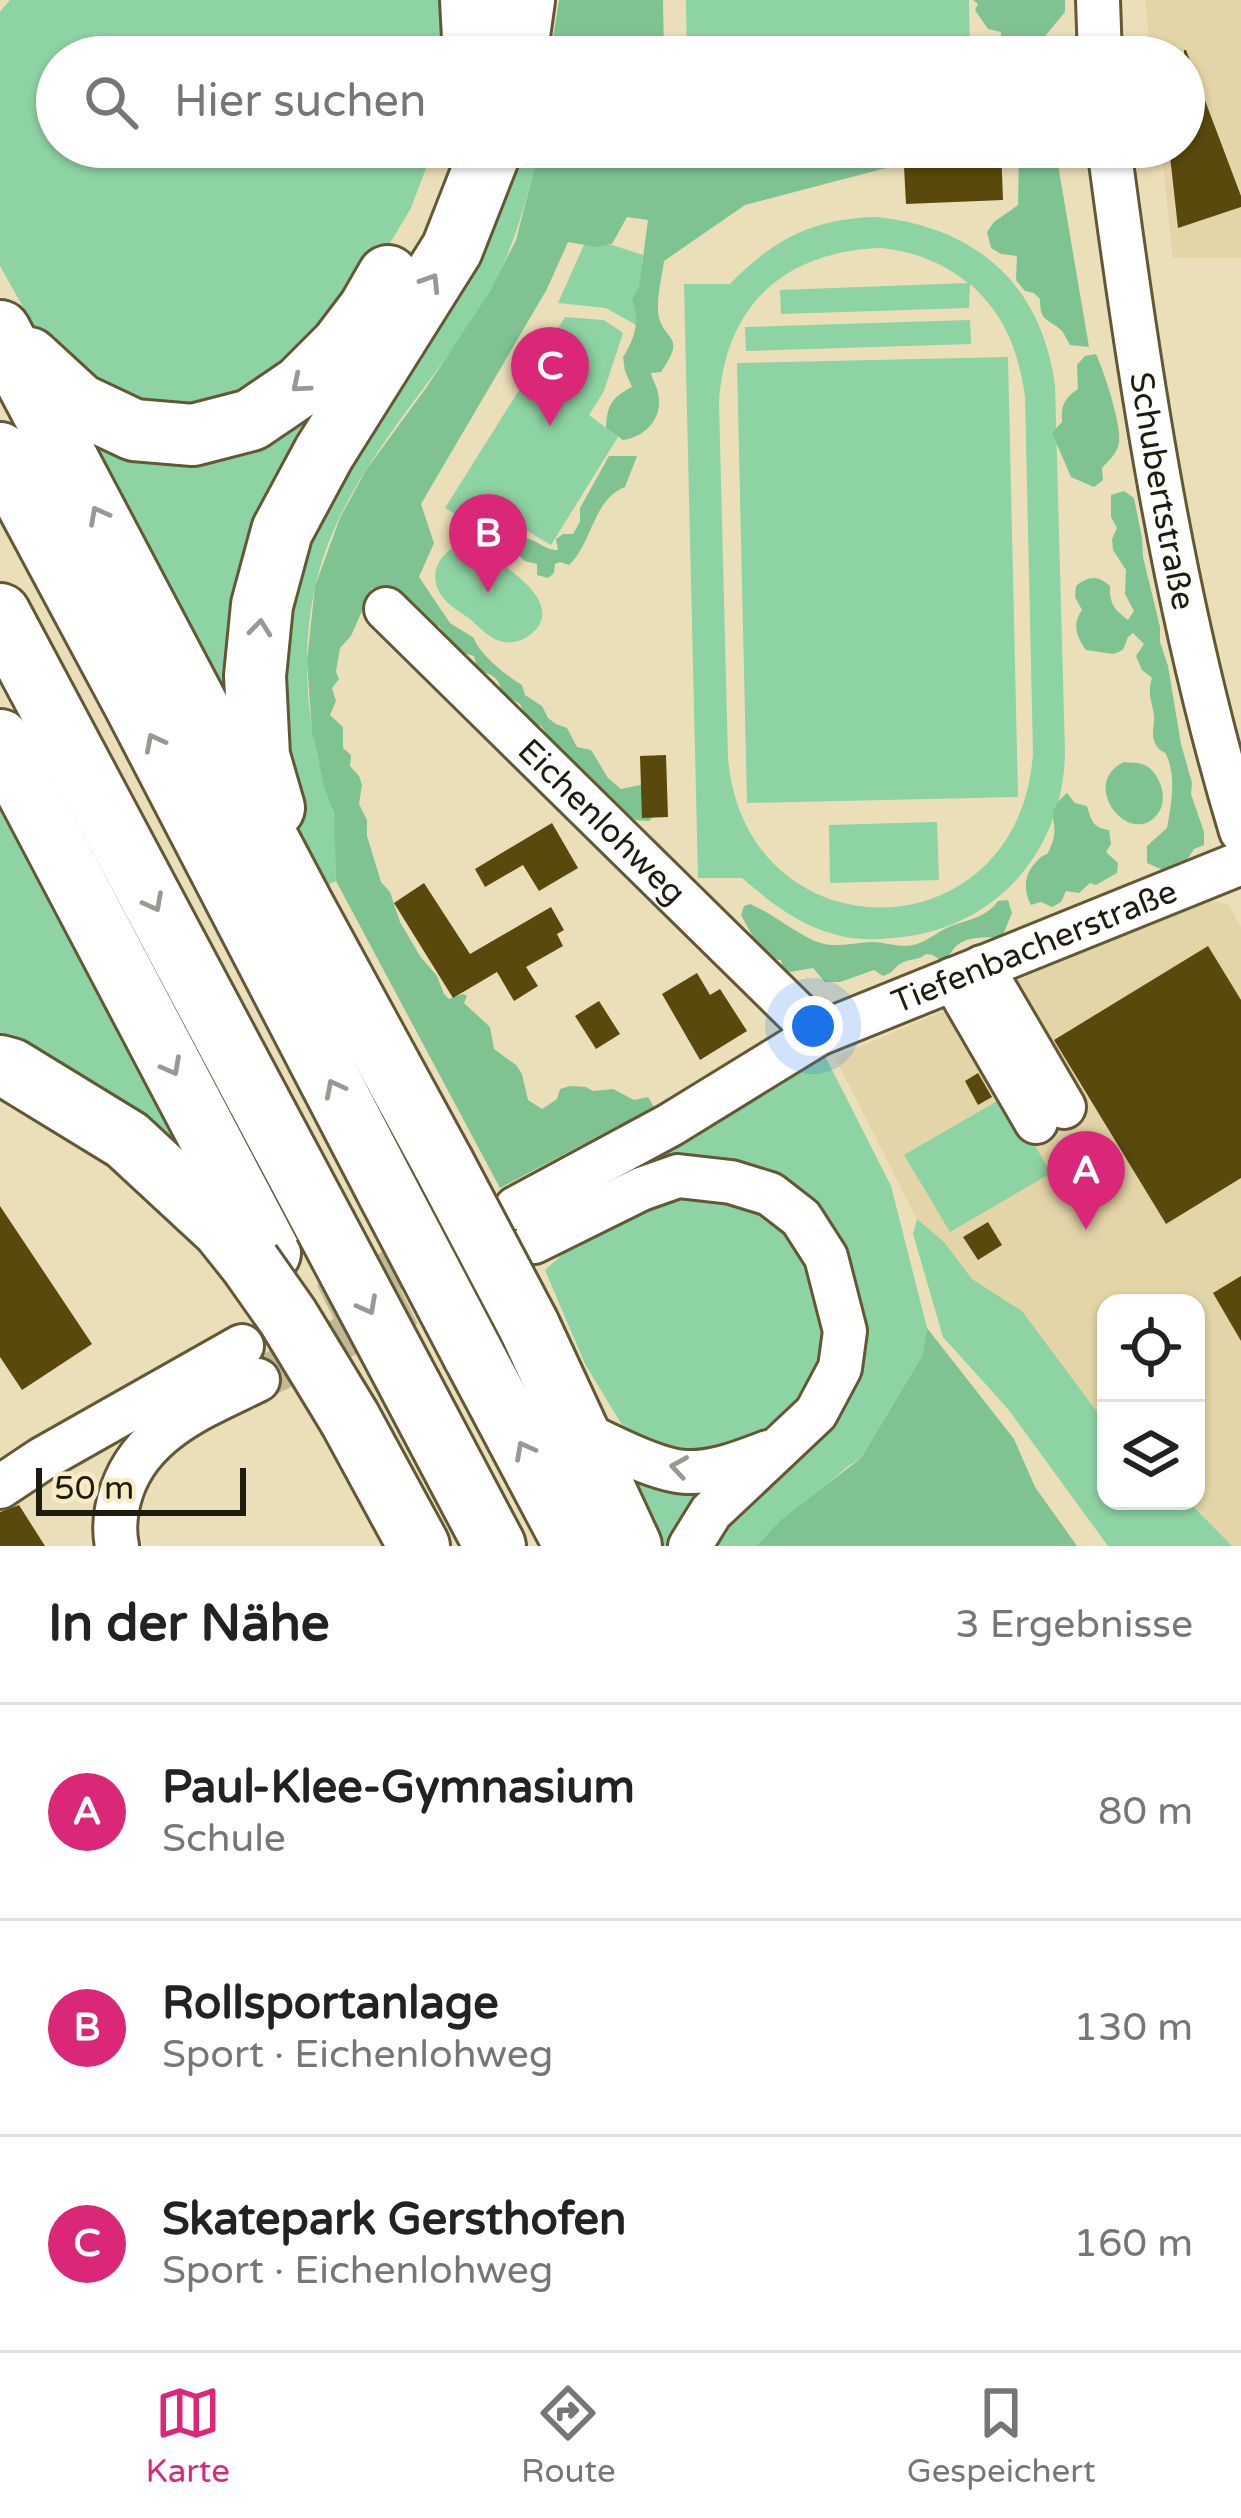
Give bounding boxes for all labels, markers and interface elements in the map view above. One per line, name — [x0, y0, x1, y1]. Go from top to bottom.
search box — [36, 36, 1205, 168]
icon: search — [78, 69, 144, 135]
text: Hier suchen — [174, 75, 426, 129]
one-way arrow — [417, 273, 439, 295]
pin: C — [511, 327, 589, 426]
street label: Schubertstraße — [1122, 369, 1203, 613]
one-way arrow — [292, 370, 314, 392]
pin: B — [449, 494, 527, 593]
one-way arrow — [89, 505, 112, 527]
one-way arrow — [247, 618, 272, 637]
street label: Eichenlohweg — [510, 731, 694, 912]
one-way arrow — [145, 734, 168, 755]
street label: Tiefenbacherstraße — [886, 872, 1182, 1022]
one-way arrow — [140, 891, 163, 912]
your location — [783, 996, 843, 1056]
one-way arrow — [158, 1054, 181, 1075]
one-way arrow — [325, 1079, 348, 1101]
pin: A — [1047, 1131, 1125, 1230]
one-way arrow — [353, 1293, 376, 1315]
map controls — [1097, 1294, 1205, 1510]
button: locate — [1097, 1294, 1205, 1402]
button: layers — [1097, 1402, 1205, 1510]
one-way arrow — [515, 1442, 538, 1463]
one-way arrow — [669, 1456, 689, 1481]
scale bar — [36, 1462, 246, 1515]
text: 50 m — [54, 1469, 134, 1508]
text: In der Nähe — [48, 1593, 330, 1655]
text: 3 Ergebnisse — [955, 1601, 1193, 1648]
text: Paul-Klee-Gymnasium — [162, 1761, 635, 1815]
text: A — [72, 1788, 102, 1835]
text: 80 m — [1098, 1788, 1193, 1835]
text: Schule — [162, 1815, 286, 1862]
text: Rollsportanlage — [162, 1977, 499, 2031]
text: B — [73, 2004, 101, 2051]
text: 130 m — [1074, 2004, 1193, 2051]
text: Sport · Eichenlohweg — [162, 2031, 553, 2078]
text: Skatepark Gersthofen — [162, 2193, 626, 2247]
text: C — [73, 2220, 101, 2267]
text: 160 m — [1074, 2220, 1193, 2267]
text: Sport · Eichenlohweg — [162, 2247, 553, 2294]
tab: Karte — [146, 2380, 230, 2491]
tab: Route — [521, 2380, 616, 2491]
tab: Gespeichert — [907, 2380, 1095, 2491]

